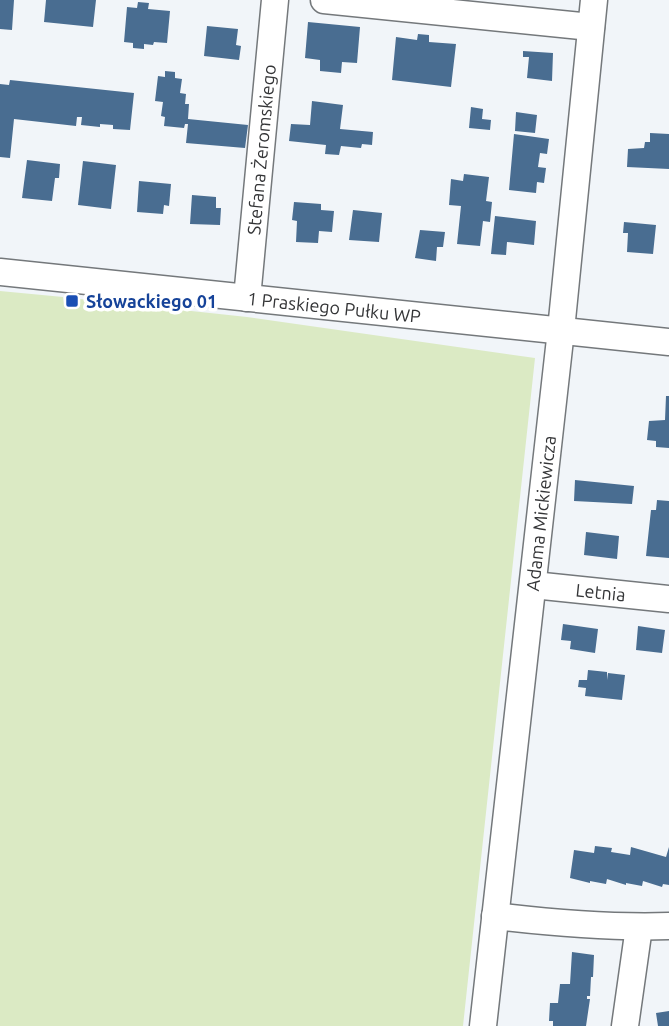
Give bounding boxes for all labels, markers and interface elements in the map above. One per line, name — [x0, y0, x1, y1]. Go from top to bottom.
street label: Stefana Żeromskiego — [243, 63, 279, 236]
street label: 1 Praskiego Pułku WP — [247, 288, 422, 326]
place label: Słowackiego 01 — [86, 291, 217, 311]
marker: Słowackiego 01 — [64, 293, 80, 309]
street label: Adama Mickiewicza — [522, 434, 559, 592]
street label: Letnia — [575, 579, 627, 604]

